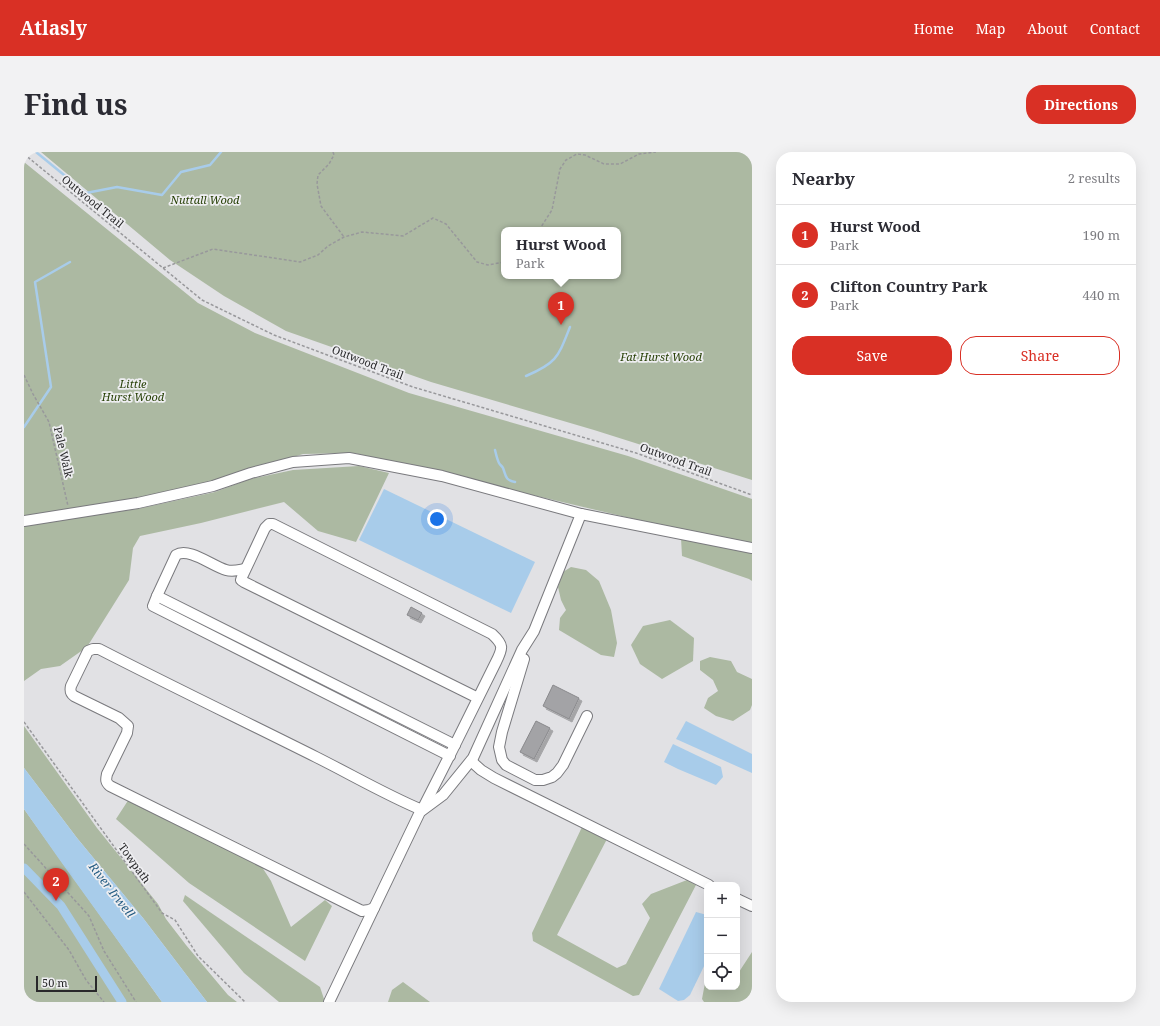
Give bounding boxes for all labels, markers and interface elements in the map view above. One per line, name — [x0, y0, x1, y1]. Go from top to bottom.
text: Atlasly — [20, 15, 87, 41]
text: Home — [914, 19, 954, 38]
text: Map — [976, 19, 1005, 38]
text: About — [1027, 19, 1068, 38]
text: Contact — [1090, 19, 1140, 38]
text: Find us — [24, 85, 128, 123]
button: Directions — [1026, 85, 1136, 124]
text: Nearby — [792, 167, 855, 190]
text: 2 results — [1068, 169, 1120, 187]
street label: Outwood Trail — [59, 171, 128, 231]
park label: Nuttall Wood — [170, 192, 240, 207]
text: Hurst Wood — [830, 216, 921, 236]
text: 1 — [801, 226, 809, 244]
text: 190 m — [1083, 226, 1120, 244]
popup — [501, 227, 621, 279]
text: Hurst Wood — [516, 234, 606, 254]
text: Park — [830, 236, 859, 254]
text: Park — [516, 254, 545, 272]
text: Clifton Country Park — [830, 276, 988, 296]
text: 2 — [801, 286, 809, 304]
text: 440 m — [1083, 286, 1120, 304]
pin: 1 — [548, 292, 574, 325]
text: Park — [830, 296, 859, 314]
button: Save — [792, 336, 952, 375]
button: Share — [960, 336, 1120, 375]
street label: Outwood Trail — [330, 341, 407, 383]
park label: Fat Hurst Wood — [619, 349, 702, 364]
park label: Little Hurst Wood — [101, 376, 165, 404]
street label: Pale Walk — [51, 425, 77, 479]
street label: Outwood Trail — [638, 439, 715, 479]
your location — [427, 509, 447, 529]
street label: Towpath — [115, 840, 155, 886]
water label: River Irwell — [84, 858, 139, 921]
pin: 2 — [43, 868, 69, 901]
map controls — [704, 882, 740, 990]
button: + — [704, 882, 740, 918]
button: − — [704, 918, 740, 954]
button: locate — [704, 954, 740, 990]
scale bar — [36, 974, 97, 993]
text: 50 m — [42, 975, 68, 990]

